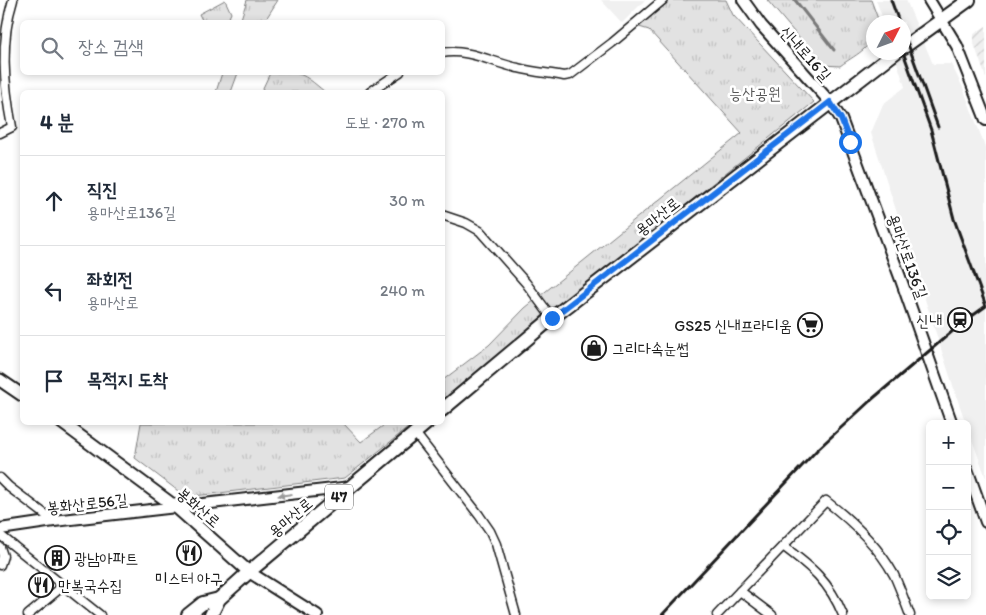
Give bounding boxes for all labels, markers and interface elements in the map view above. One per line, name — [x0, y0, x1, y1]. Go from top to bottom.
north arrow — [866, 15, 911, 60]
search box — [20, 20, 445, 75]
street label: 신내로16길 — [776, 22, 835, 85]
icon: search — [38, 34, 66, 62]
text: 장소 검색 — [78, 35, 143, 58]
park label: 능산공원 — [729, 84, 781, 103]
text: 4 분 — [40, 109, 74, 134]
text: 도보 · 270 m — [345, 113, 425, 132]
route start — [839, 131, 862, 154]
text: 직진 — [87, 178, 118, 201]
icon: ahead — [40, 187, 68, 215]
text: 30 m — [389, 191, 425, 210]
street label: 용마산로 — [631, 193, 683, 240]
text: 용마산로136길 — [87, 203, 176, 222]
street label: 용마산로136길 — [883, 211, 932, 301]
text: 좌회전 — [87, 268, 133, 291]
icon: left — [40, 277, 68, 305]
text: 240 m — [380, 281, 425, 300]
text: 용마산로 — [87, 293, 139, 312]
route end — [541, 307, 564, 330]
station icon: 신내 — [947, 307, 973, 333]
place label: 신내 — [916, 311, 942, 330]
supermarket icon: GS25 신내프라디움 — [797, 312, 823, 338]
place label: GS25 신내프라디움 — [674, 316, 792, 335]
shop icon: 그리다속눈썹 — [581, 335, 607, 361]
place label: 그리다속눈썹 — [612, 339, 689, 358]
icon: arrive — [40, 367, 68, 395]
text: 목적지 도착 — [87, 368, 168, 391]
map controls — [926, 420, 971, 600]
button: + — [926, 420, 971, 465]
button: − — [926, 465, 971, 510]
street label: 봉화산로 — [173, 483, 224, 531]
road number: 47 — [325, 484, 353, 510]
street label: 봉화산로56길 — [46, 490, 129, 517]
one-way arrow — [277, 491, 293, 499]
street label: 용마산로 — [264, 494, 316, 541]
button: locate — [926, 510, 971, 555]
restaurant icon: 미스터 아구 — [176, 540, 202, 566]
building icon: 광남아파트 — [44, 545, 70, 571]
place label: 광남아파트 — [74, 549, 138, 568]
button: layers — [926, 555, 971, 600]
place label: 미스터 아구 — [155, 569, 223, 588]
restaurant icon: 만복국수집 — [28, 572, 54, 598]
place label: 만복국수집 — [58, 576, 122, 595]

